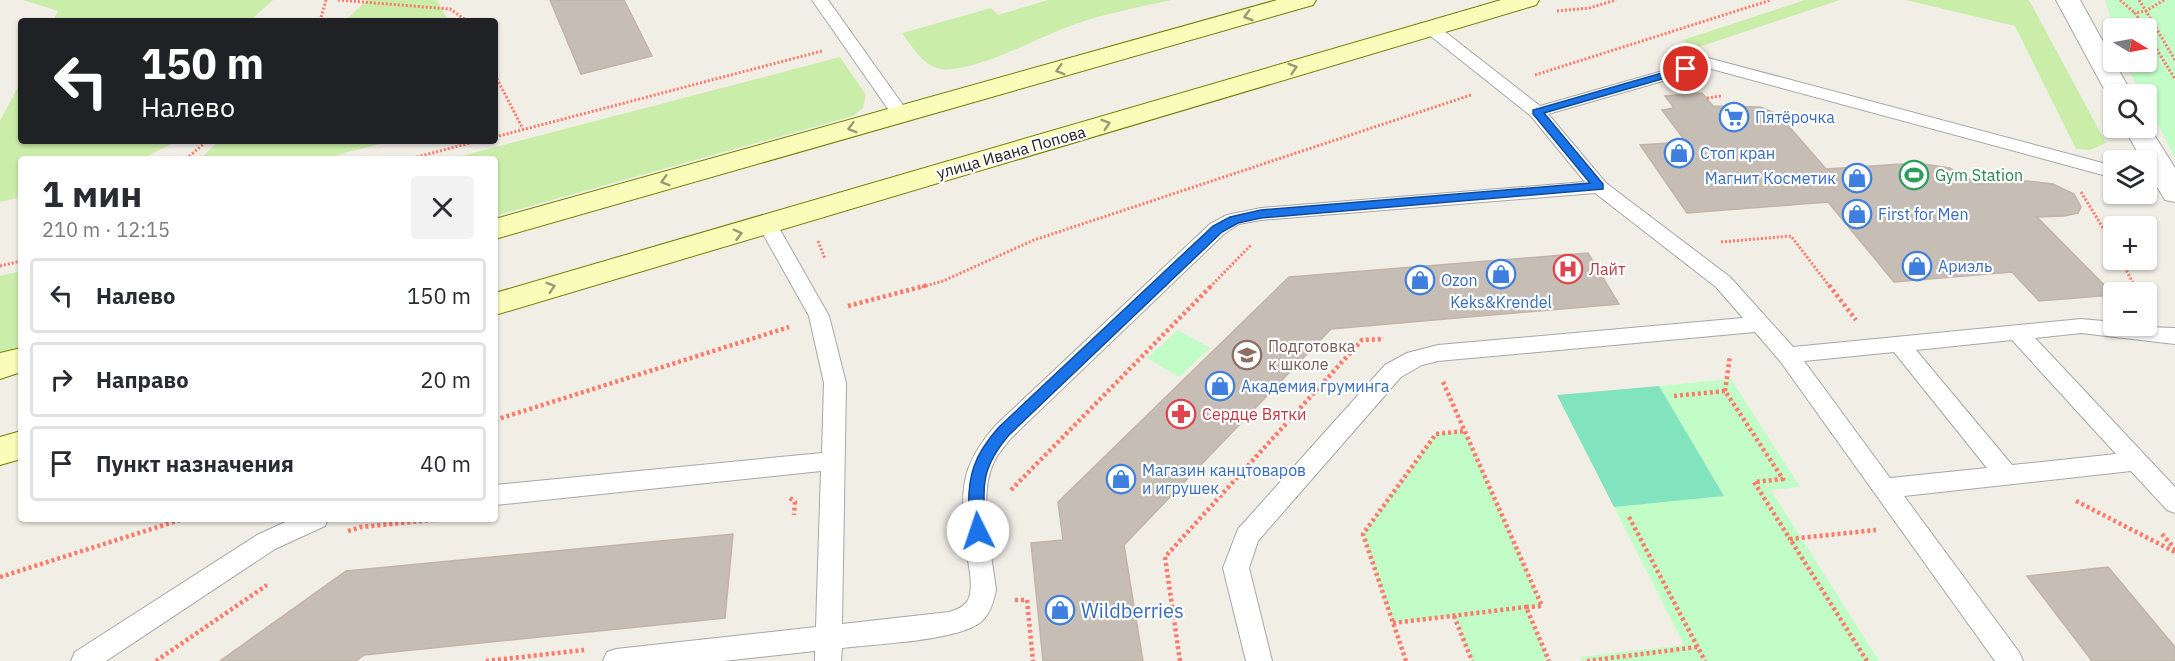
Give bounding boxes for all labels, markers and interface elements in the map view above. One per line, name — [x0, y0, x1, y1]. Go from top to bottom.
one-way arrow — [1243, 9, 1254, 21]
north arrow — [2103, 18, 2157, 72]
map controls — [2103, 18, 2157, 336]
text: 150 m — [141, 36, 264, 91]
icon: left — [42, 42, 120, 120]
pin — [1660, 43, 1711, 94]
icon: arrive — [1669, 52, 1702, 85]
one-way arrow — [1055, 63, 1066, 75]
one-way arrow — [1287, 63, 1298, 75]
button: search — [2103, 84, 2157, 138]
text: Налево — [141, 89, 235, 124]
supermarket icon: Пятёрочка — [1718, 101, 1750, 133]
place label: Пятёрочка — [1755, 107, 1835, 127]
one-way arrow — [1100, 119, 1111, 131]
one-way arrow — [848, 121, 858, 133]
street label: улица Ивана Попова — [934, 121, 1088, 183]
shop icon: Стоп кран — [1663, 137, 1695, 169]
place label: Стоп кран — [1700, 143, 1775, 163]
button: layers — [2103, 150, 2157, 204]
sports icon: Gym Station — [1898, 159, 1930, 191]
shop icon: Магнит Косметик — [1841, 162, 1873, 194]
place label: Gym Station — [1935, 165, 2023, 185]
place label: Магнит Косметик — [1705, 168, 1836, 188]
text: 1 мин — [42, 170, 142, 217]
one-way arrow — [660, 174, 671, 186]
button: close — [411, 176, 474, 239]
shop icon: First for Men — [1841, 198, 1873, 230]
place label: First for Men — [1878, 204, 1968, 224]
text: 210 m · 12:15 — [42, 216, 170, 243]
button: + — [2103, 216, 2157, 270]
one-way arrow — [733, 228, 743, 241]
shop icon: Ариэль — [1901, 250, 1933, 282]
hospital icon: Лайт — [1552, 253, 1584, 285]
place label: Ариэль — [1938, 256, 1992, 276]
shop icon: Keks&Krendel — [1485, 258, 1517, 290]
place label: Лайт — [1589, 259, 1626, 279]
shop icon: Ozon — [1404, 264, 1436, 296]
place label: Ozon — [1441, 270, 1478, 290]
icon: left — [45, 279, 78, 312]
text: Налево — [96, 281, 175, 310]
text: 150 m — [407, 281, 471, 310]
one-way arrow — [545, 282, 556, 295]
button: − — [2103, 282, 2157, 336]
place label: Keks&Krendel — [1450, 292, 1552, 312]
place label: Подготовка к школе — [1268, 336, 1356, 374]
school or university icon: Подготовка к школе — [1231, 339, 1263, 371]
icon: right — [45, 363, 78, 396]
text: Направо — [96, 365, 189, 394]
text: 20 m — [420, 365, 471, 394]
shop icon: Академия груминга — [1204, 370, 1236, 402]
place label: Академия груминга — [1241, 376, 1390, 396]
pharmacy icon: Сердце Вятки — [1165, 398, 1197, 430]
place label: Сердце Вятки — [1202, 404, 1307, 424]
icon: arrive — [45, 447, 78, 480]
text: Пункт назначения — [96, 449, 294, 478]
text: 40 m — [420, 449, 471, 478]
place label: Магазин канцтоваров и игрушек — [1142, 460, 1306, 498]
shop icon: Магазин канцтоваров и игрушек — [1105, 463, 1137, 495]
position arrow — [946, 499, 1010, 563]
shop icon: Wildberries — [1044, 594, 1076, 626]
place label: Wildberries — [1081, 597, 1184, 624]

